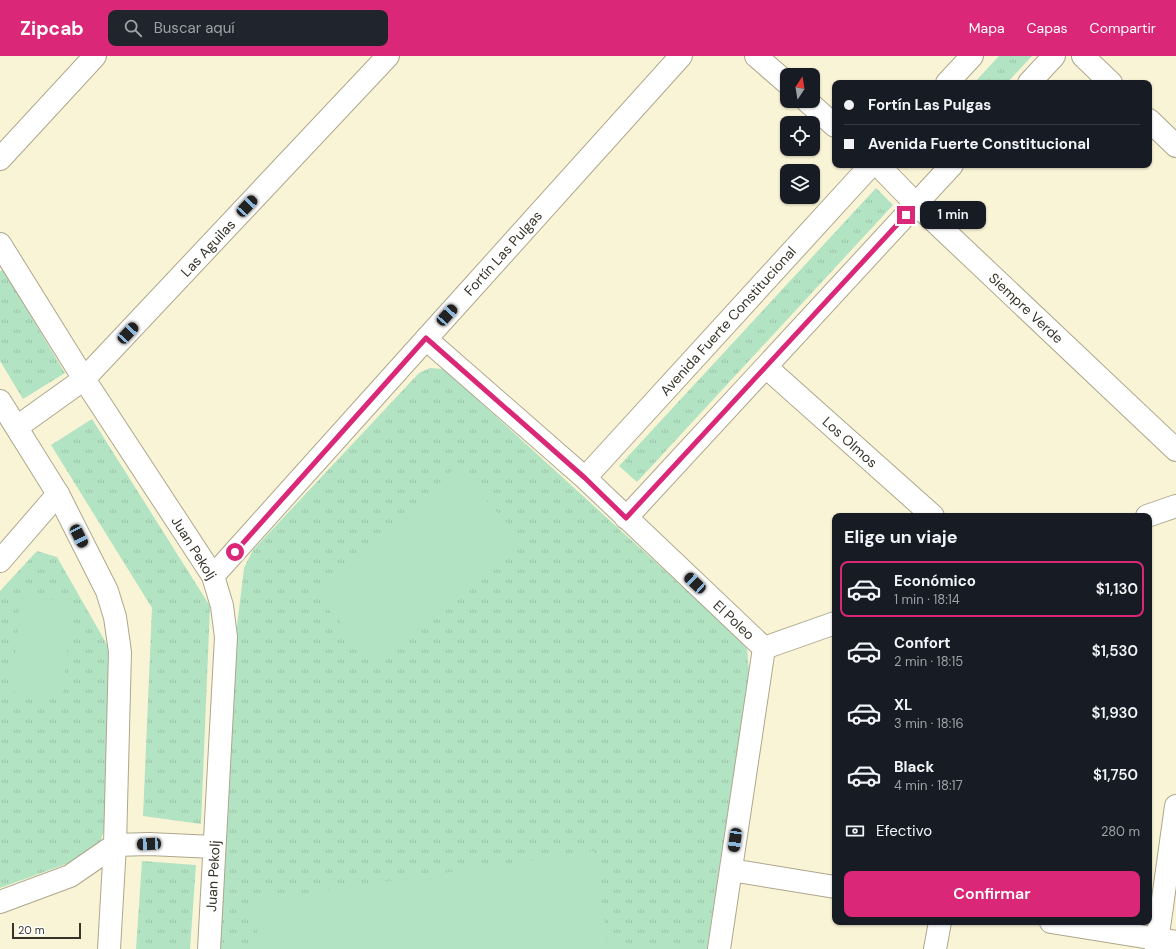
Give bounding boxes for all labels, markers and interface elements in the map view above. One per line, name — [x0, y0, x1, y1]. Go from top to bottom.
search box — [108, 10, 388, 46]
text: Zipcab — [20, 16, 84, 41]
icon: search — [122, 17, 144, 39]
text: Buscar aquí — [154, 18, 235, 38]
text: Mapa — [969, 19, 1005, 37]
text: Capas — [1027, 19, 1068, 37]
text: Compartir — [1090, 19, 1156, 37]
north arrow — [780, 68, 820, 108]
map controls — [780, 68, 820, 204]
text: Fortín Las Pulgas — [868, 95, 991, 115]
button: locate — [780, 116, 820, 156]
text: Avenida Fuerte Constitucional — [868, 134, 1090, 154]
button: layers — [780, 164, 820, 204]
car — [234, 193, 260, 219]
callout: 1 min — [920, 201, 986, 229]
route end — [897, 206, 915, 224]
text: 1 min — [937, 206, 969, 223]
street label: Fortín Las Pulgas — [460, 207, 546, 299]
street label: Las Aguilas — [177, 216, 239, 280]
street label: Avenida Fuerte Constitucional — [656, 243, 800, 399]
street label: Siempre Verde — [985, 269, 1067, 347]
car — [435, 302, 459, 328]
car — [115, 320, 141, 346]
street label: Los Olmos — [819, 413, 881, 471]
street label: Juan Pekolj — [167, 513, 221, 583]
car — [68, 523, 90, 549]
text: Elige un viaje — [844, 525, 958, 549]
route start — [226, 543, 244, 561]
car — [682, 570, 708, 596]
icon: car — [846, 571, 882, 607]
text: Económico — [894, 571, 976, 591]
text: $1,130 — [1096, 579, 1138, 599]
text: 1 min · 18:14 — [894, 591, 960, 608]
street label: El Poleo — [710, 596, 758, 644]
icon: car — [846, 633, 882, 669]
text: Confort — [894, 633, 951, 653]
text: $1,530 — [1092, 641, 1138, 661]
text: 2 min · 18:15 — [894, 653, 963, 670]
icon: car — [846, 695, 882, 731]
text: XL — [894, 695, 912, 715]
text: $1,930 — [1092, 703, 1138, 723]
text: 3 min · 18:16 — [894, 715, 964, 732]
icon: car — [846, 757, 882, 793]
text: Black — [894, 757, 934, 777]
text: $1,750 — [1093, 765, 1138, 785]
text: 4 min · 18:17 — [894, 777, 963, 794]
icon: cash — [844, 820, 866, 842]
text: Efectivo — [876, 821, 932, 841]
text: 280 m — [1101, 823, 1140, 840]
car — [727, 827, 743, 853]
car — [137, 837, 161, 851]
street label: Juan Pekolj — [202, 840, 224, 912]
button: Confirmar — [844, 871, 1140, 917]
scale bar — [12, 921, 81, 940]
text: 20 m — [18, 923, 44, 937]

